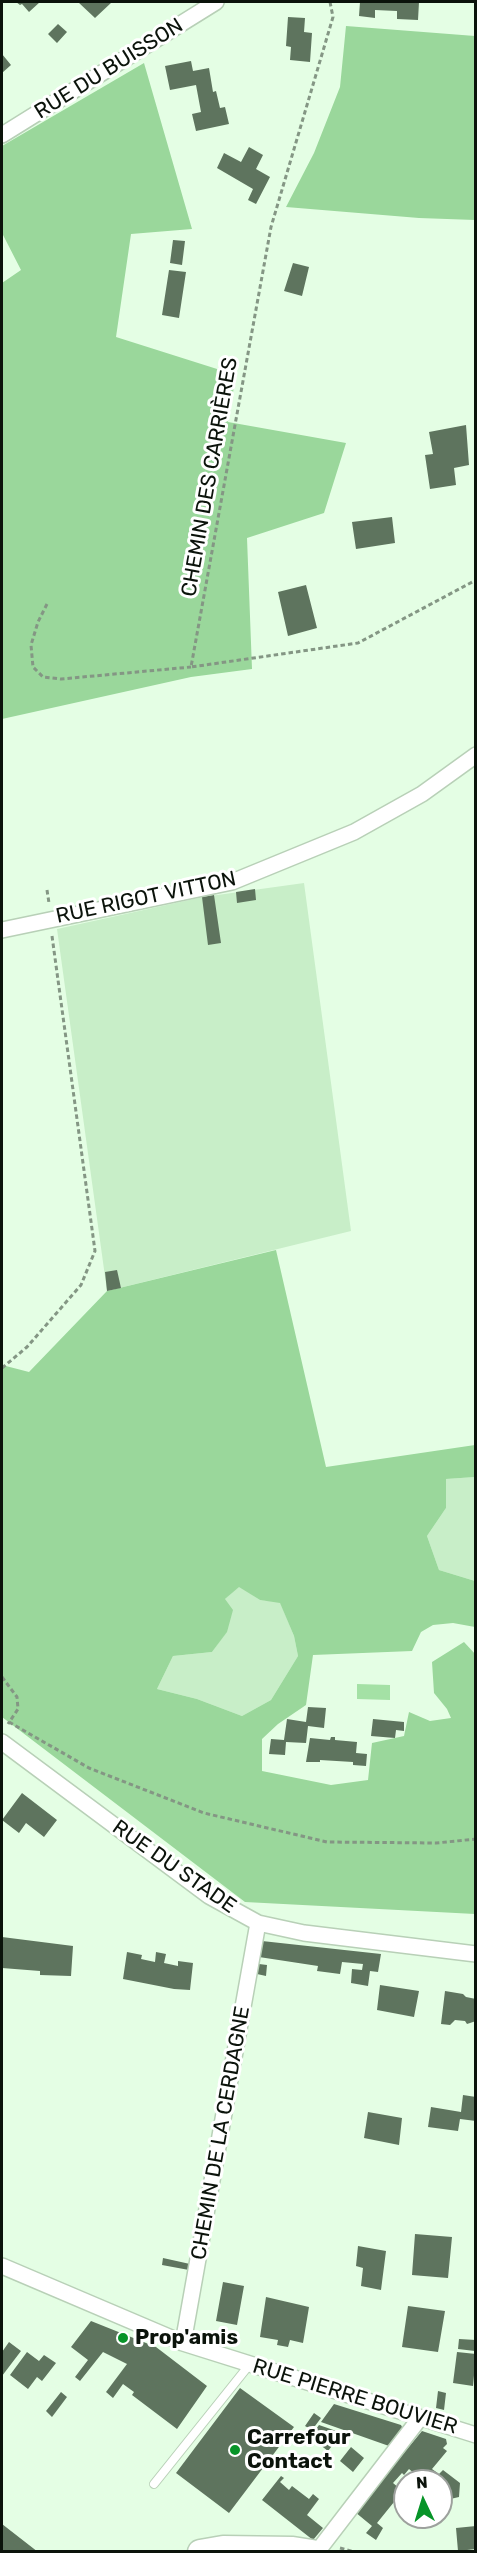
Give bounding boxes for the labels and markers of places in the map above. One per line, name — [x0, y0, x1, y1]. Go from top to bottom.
place label: Prop'amis — [135, 2325, 238, 2351]
marker: Prop'amis — [116, 2331, 130, 2345]
place label: Carrefour Contact — [247, 2425, 350, 2475]
marker: Carrefour Contact — [228, 2443, 242, 2457]

